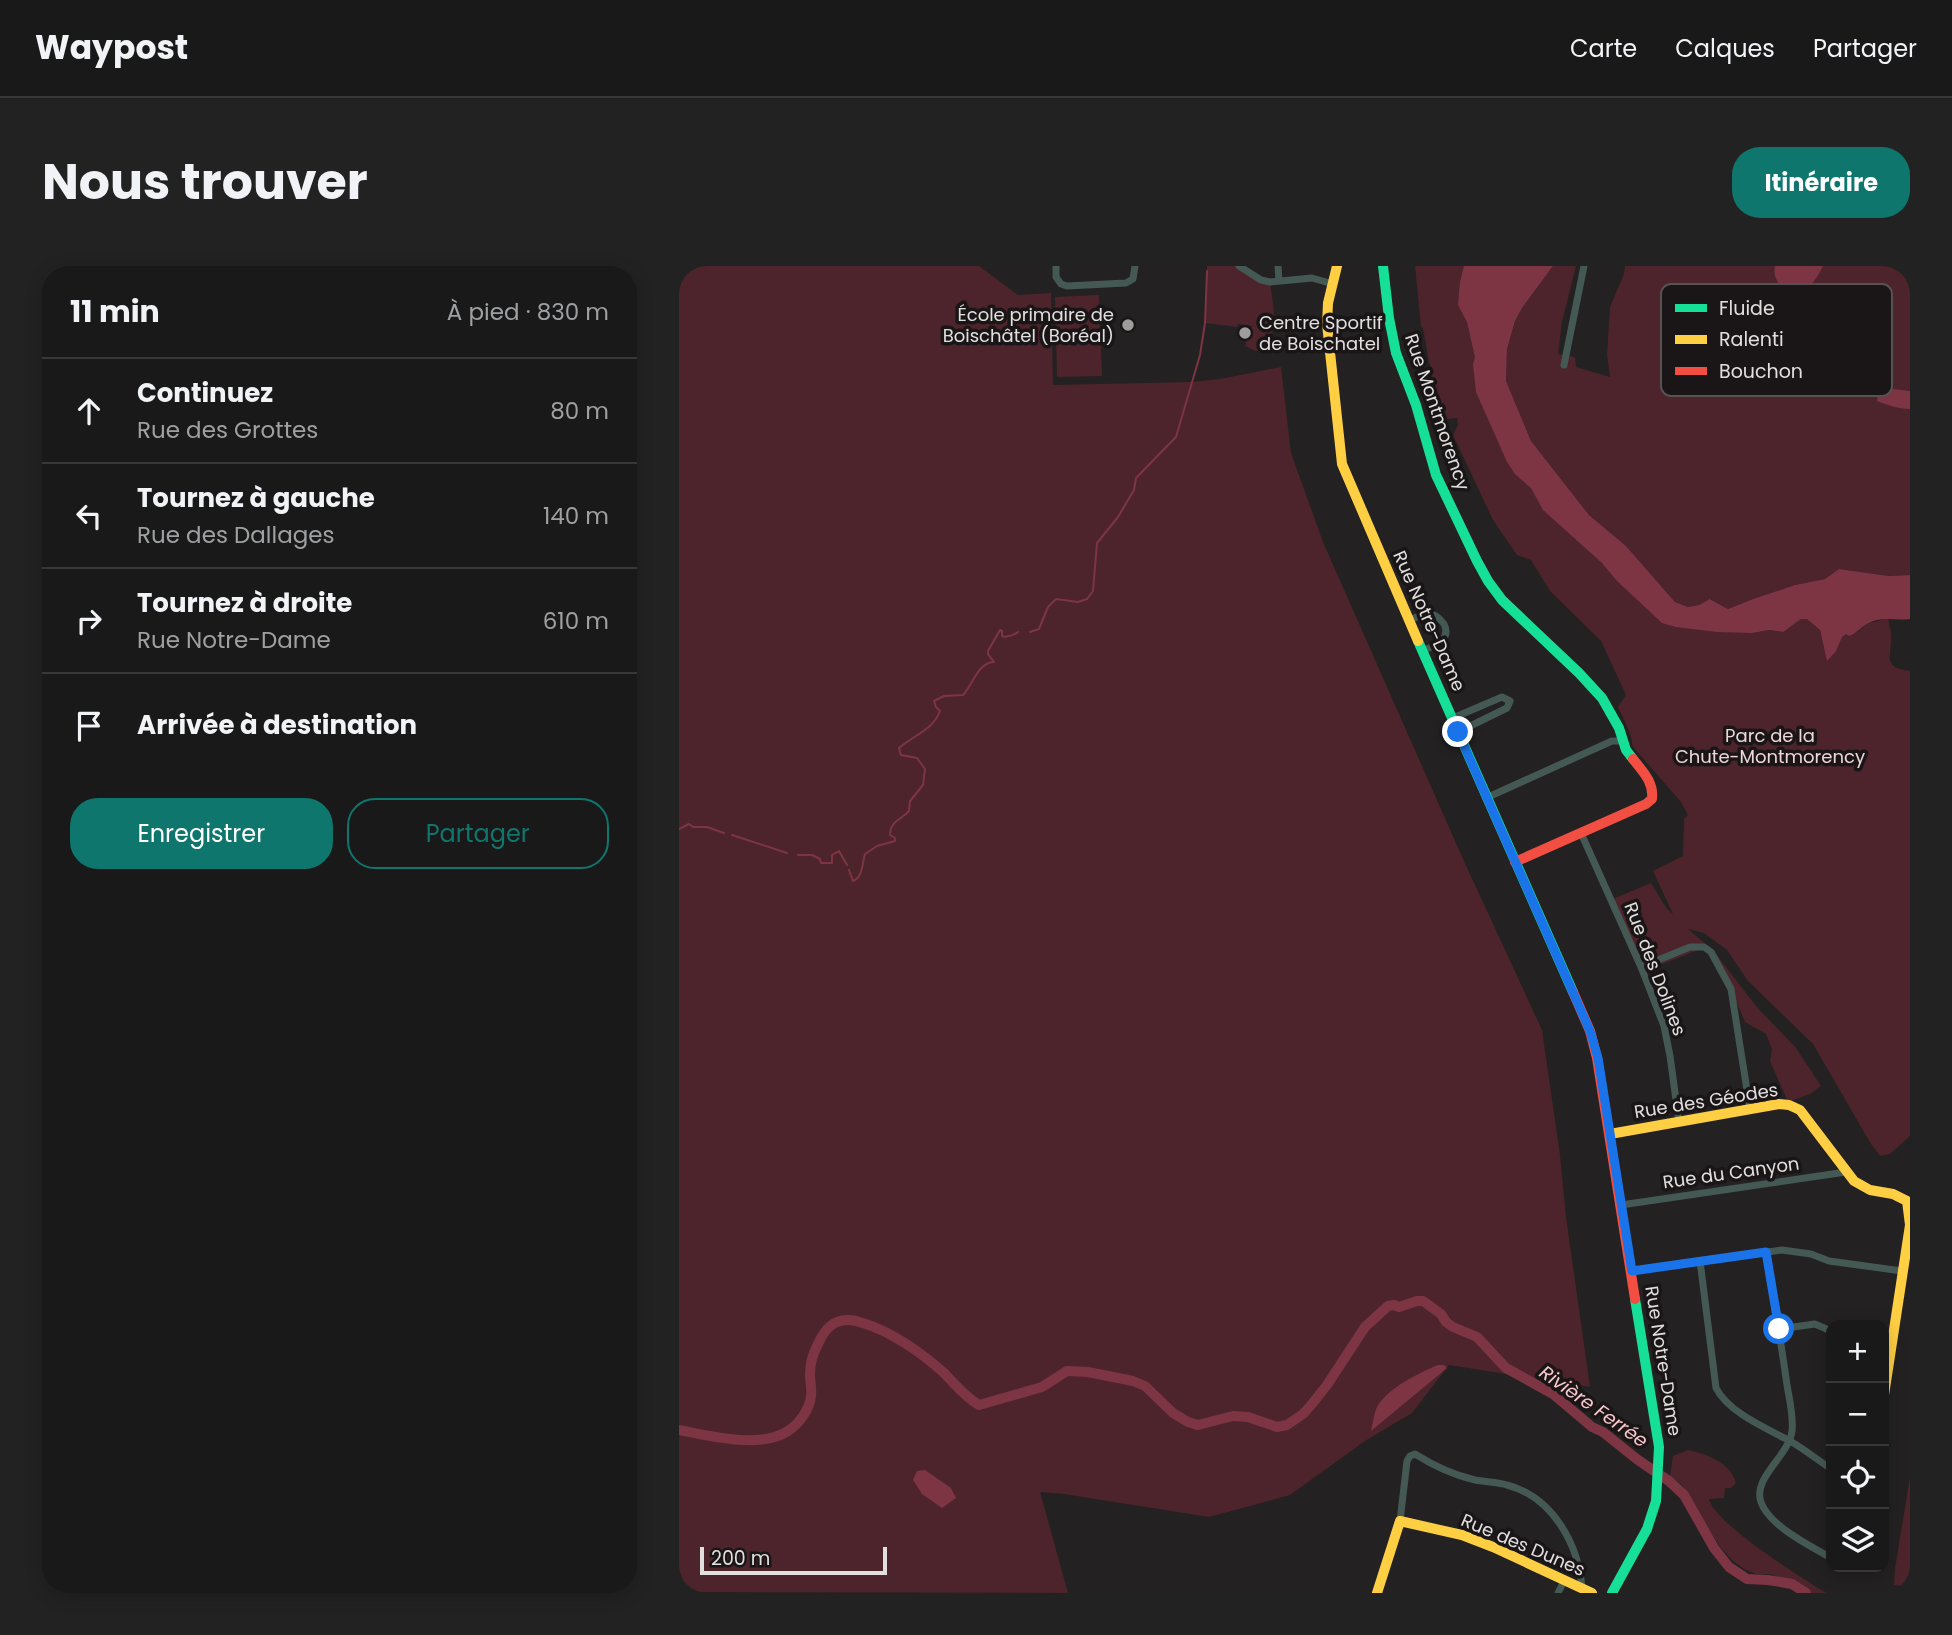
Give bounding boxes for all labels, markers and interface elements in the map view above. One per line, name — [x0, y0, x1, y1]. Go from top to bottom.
text: Waypost — [35, 24, 188, 71]
text: Carte — [1570, 32, 1637, 65]
text: Calques — [1675, 32, 1775, 65]
text: Partager — [1813, 32, 1917, 65]
button: Itinéraire — [1732, 147, 1910, 218]
text: Nous trouver — [42, 148, 368, 216]
legend — [1661, 284, 1892, 396]
text: 11 min — [70, 290, 160, 333]
text: Fluide — [1719, 295, 1775, 322]
text: À pied · 830 m — [447, 296, 609, 328]
place label: École primaire de Boischâtel (Boréal) — [943, 302, 1114, 348]
place label: Centre Sportif de Boischatel — [1259, 310, 1383, 356]
marker: École primaire de Boischâtel (Boréal) — [1120, 317, 1136, 333]
marker: Centre Sportif de Boischatel — [1237, 325, 1253, 341]
text: Ralenti — [1719, 326, 1784, 353]
street label: Rue Montmorency — [1399, 330, 1476, 493]
text: Bouchon — [1719, 358, 1803, 385]
text: Continuez — [137, 375, 273, 411]
icon: ahead — [70, 392, 108, 430]
text: 80 m — [550, 395, 609, 427]
text: Rue des Grottes — [137, 414, 318, 446]
text: Tournez à gauche — [137, 480, 375, 516]
icon: left — [70, 497, 108, 535]
text: 140 m — [543, 500, 609, 532]
text: Rue des Dallages — [137, 519, 335, 551]
street label: Rue Notre-Dame — [1387, 546, 1472, 695]
text: Tournez à droite — [137, 585, 352, 621]
icon: right — [70, 602, 108, 640]
text: 610 m — [543, 605, 609, 637]
text: Rue Notre-Dame — [137, 624, 331, 656]
icon: arrive — [70, 707, 108, 745]
text: Arrivée à destination — [137, 707, 417, 743]
route end — [1442, 716, 1473, 747]
park label: Parc de la Chute-Montmorency — [1675, 723, 1865, 769]
button: Enregistrer — [70, 798, 333, 869]
button: Partager — [347, 798, 609, 869]
street label: Rue des Dolines — [1619, 898, 1692, 1039]
street label: Rue des Géodes — [1632, 1077, 1780, 1124]
street label: Rue du Canyon — [1661, 1151, 1801, 1194]
street label: Rue Notre-Dame — [1639, 1284, 1688, 1438]
route start — [1763, 1313, 1794, 1344]
map controls — [1826, 1320, 1889, 1572]
button: + — [1826, 1320, 1889, 1383]
water label: Rivière Ferrée — [1534, 1359, 1654, 1454]
button: − — [1826, 1383, 1889, 1446]
button: locate — [1826, 1446, 1889, 1509]
street label: Rue des Dunes — [1457, 1507, 1589, 1582]
button: layers — [1826, 1509, 1889, 1572]
scale bar — [700, 1544, 887, 1576]
text: 200 m — [711, 1545, 770, 1572]

